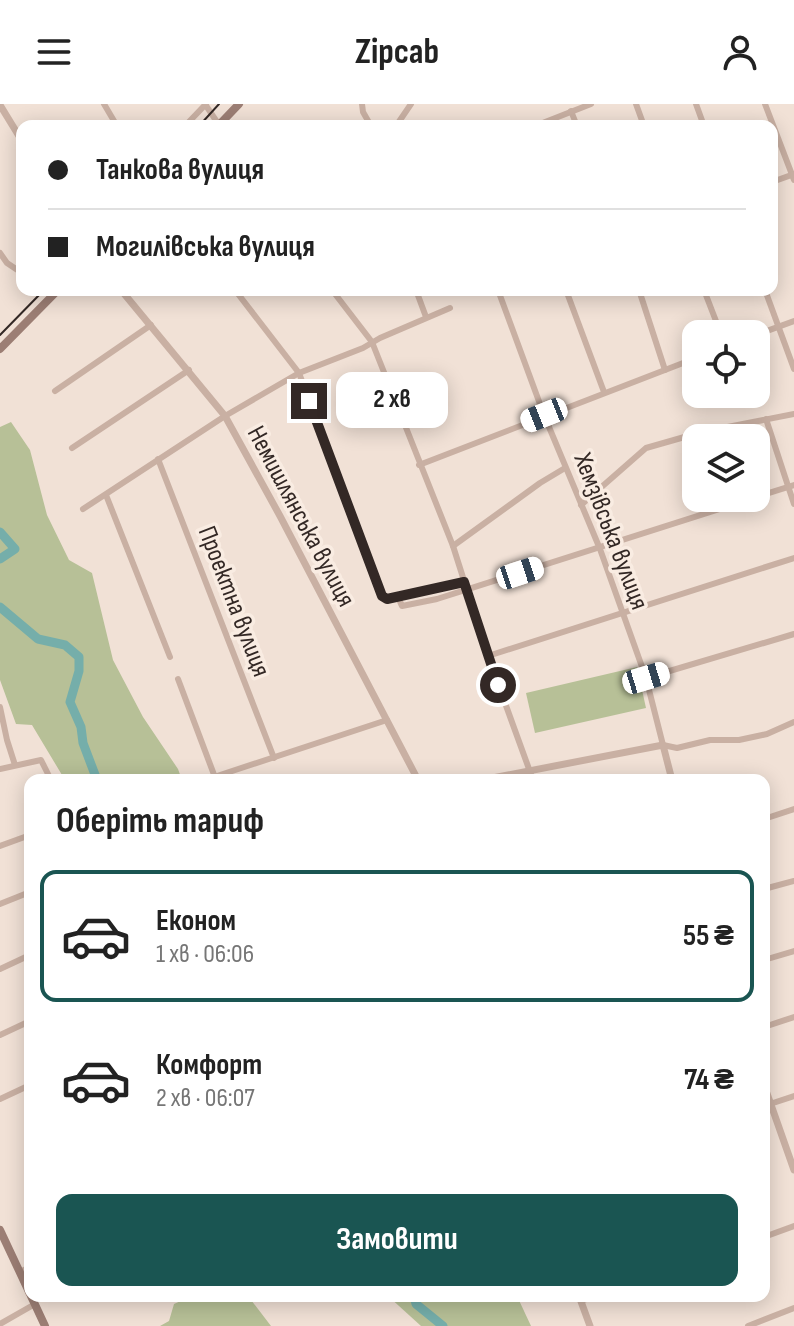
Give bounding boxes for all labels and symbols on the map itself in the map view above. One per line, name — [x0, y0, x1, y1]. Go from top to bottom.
callout: 2 хв — [337, 373, 449, 429]
route end — [291, 383, 327, 419]
car — [517, 395, 571, 435]
street label: Немишлянська вулиця — [240, 421, 361, 612]
street label: Хемзівська вулиця — [566, 448, 655, 614]
street label: Проектна вулиця — [191, 522, 276, 681]
car — [493, 554, 547, 592]
car — [620, 660, 672, 696]
route start — [480, 667, 516, 703]

